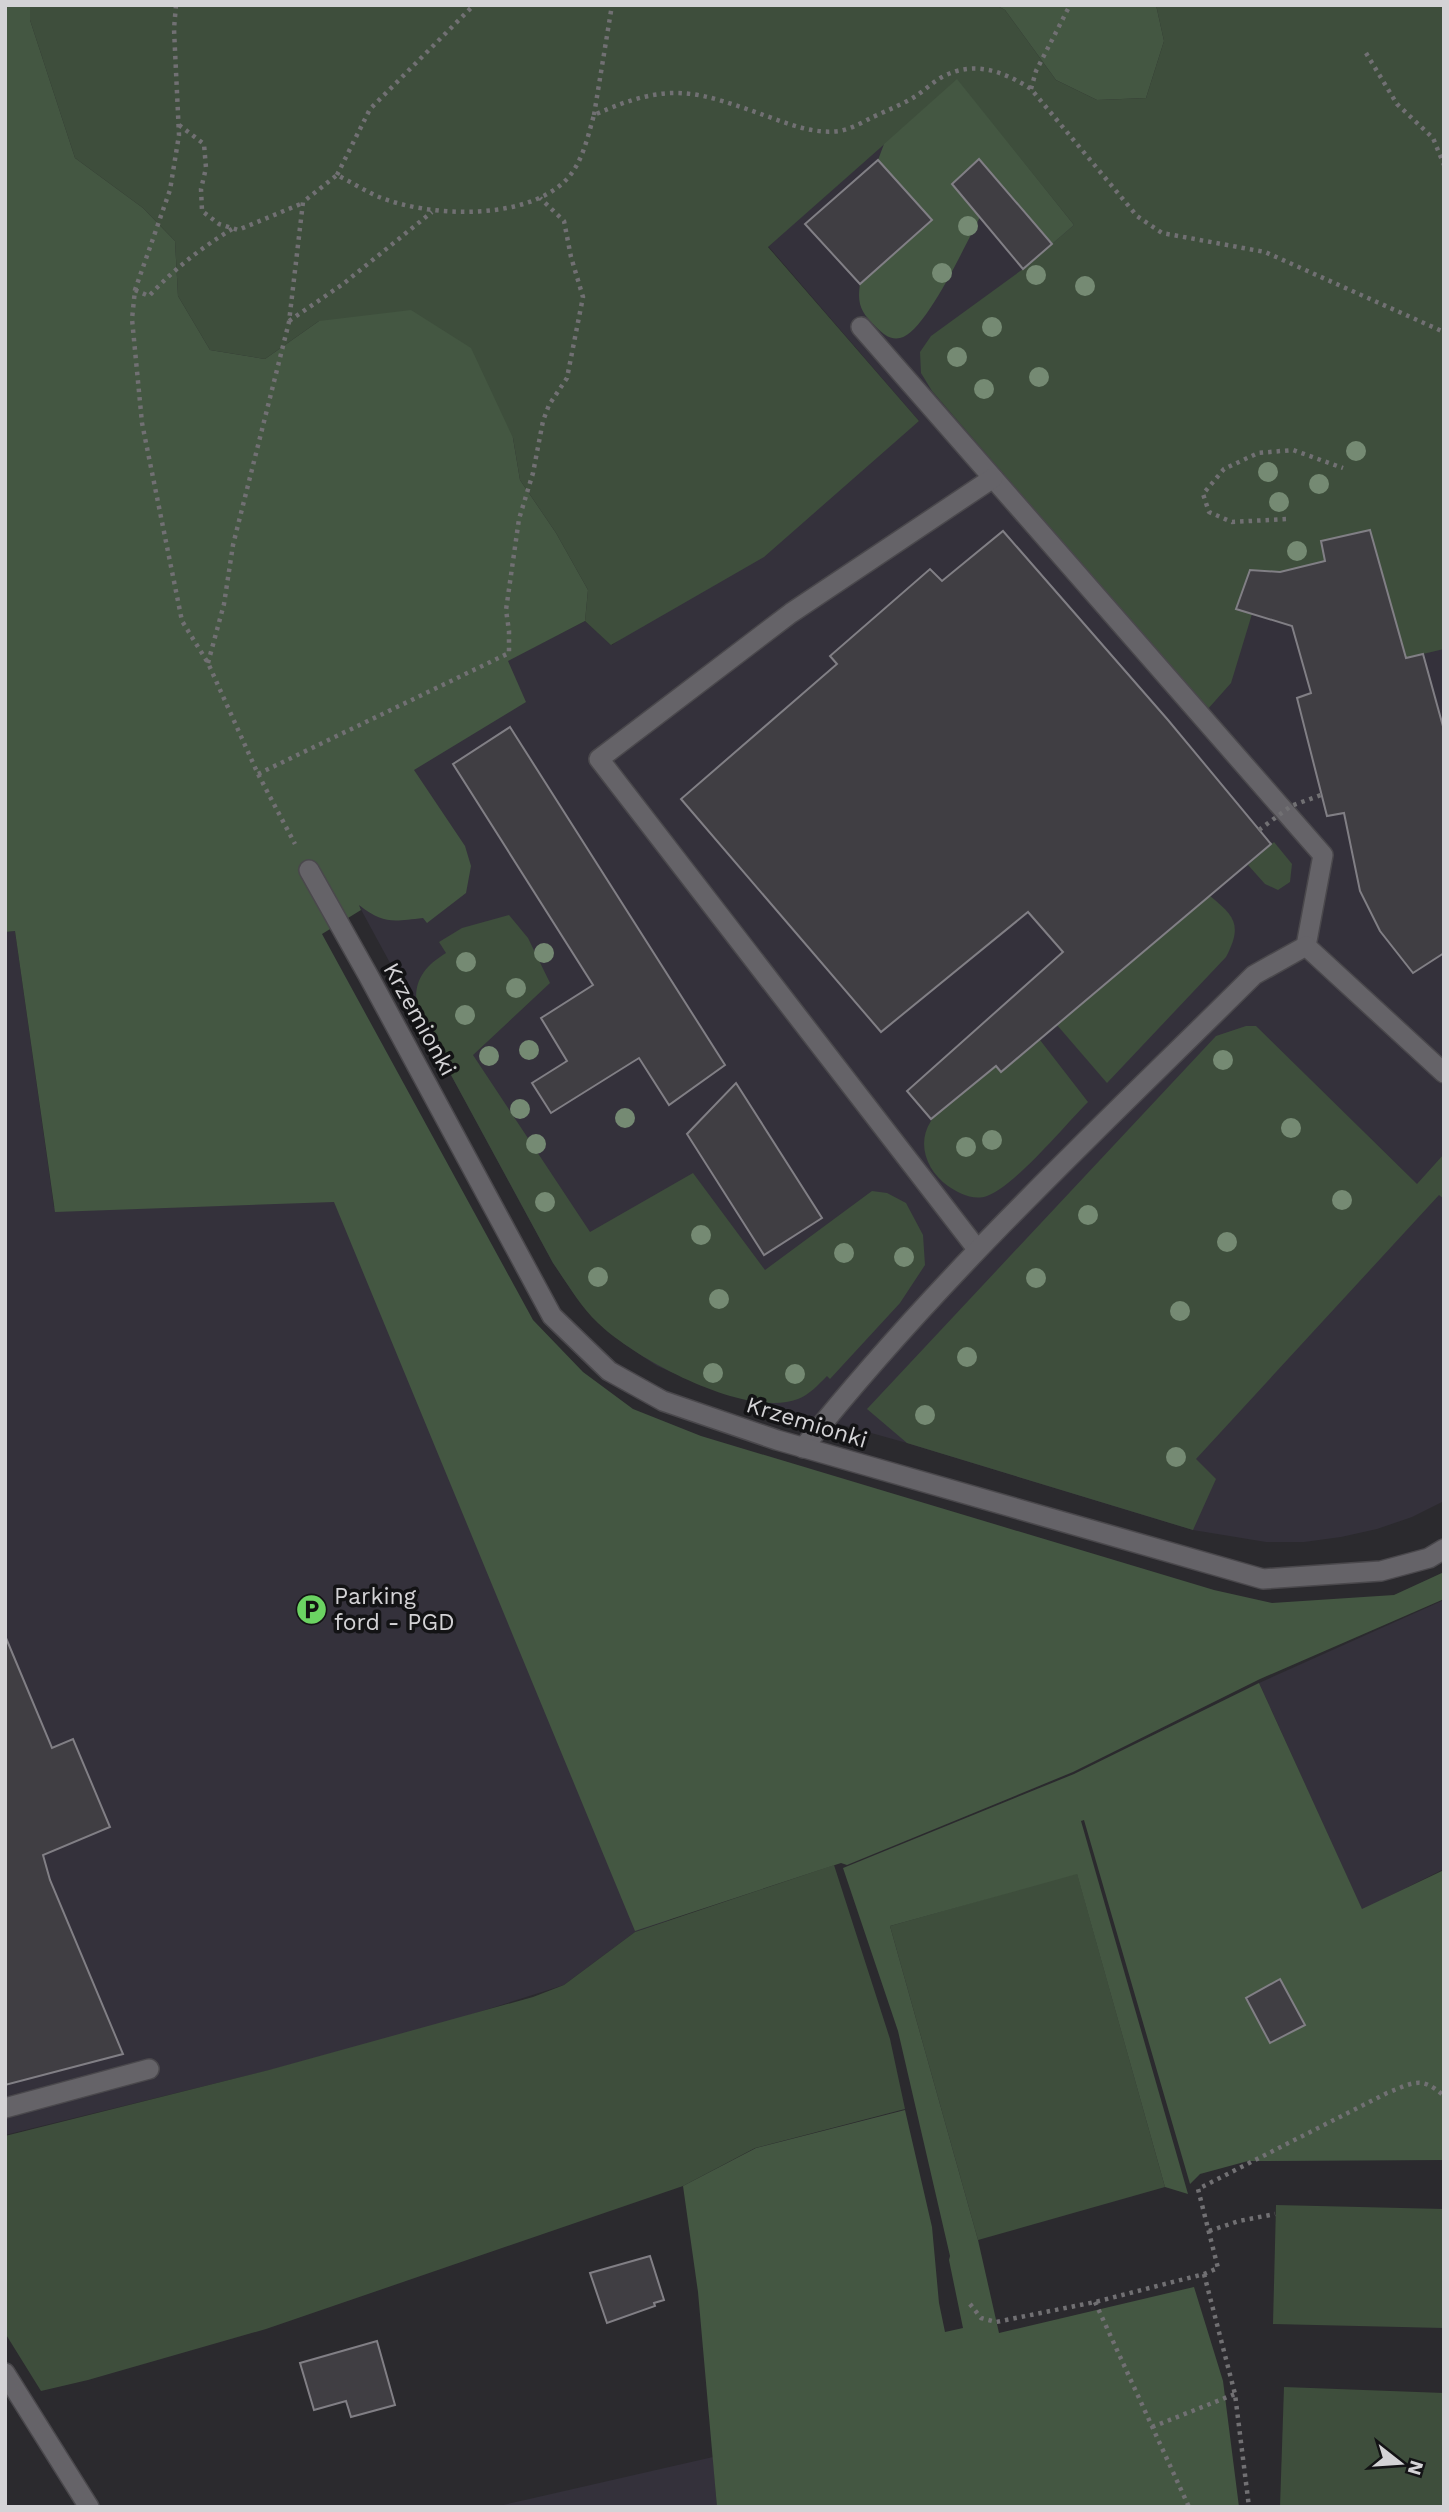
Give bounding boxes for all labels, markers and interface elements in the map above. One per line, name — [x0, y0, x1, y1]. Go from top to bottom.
street label: Krzemionki — [377, 958, 462, 1080]
street label: Krzemionki — [743, 1391, 871, 1454]
place label: Parking ford - PGD — [334, 1583, 455, 1636]
parking icon: Parking ford - PGD — [294, 1592, 328, 1626]
north arrow — [1365, 2428, 1435, 2498]
text: N — [1403, 2458, 1429, 2478]

